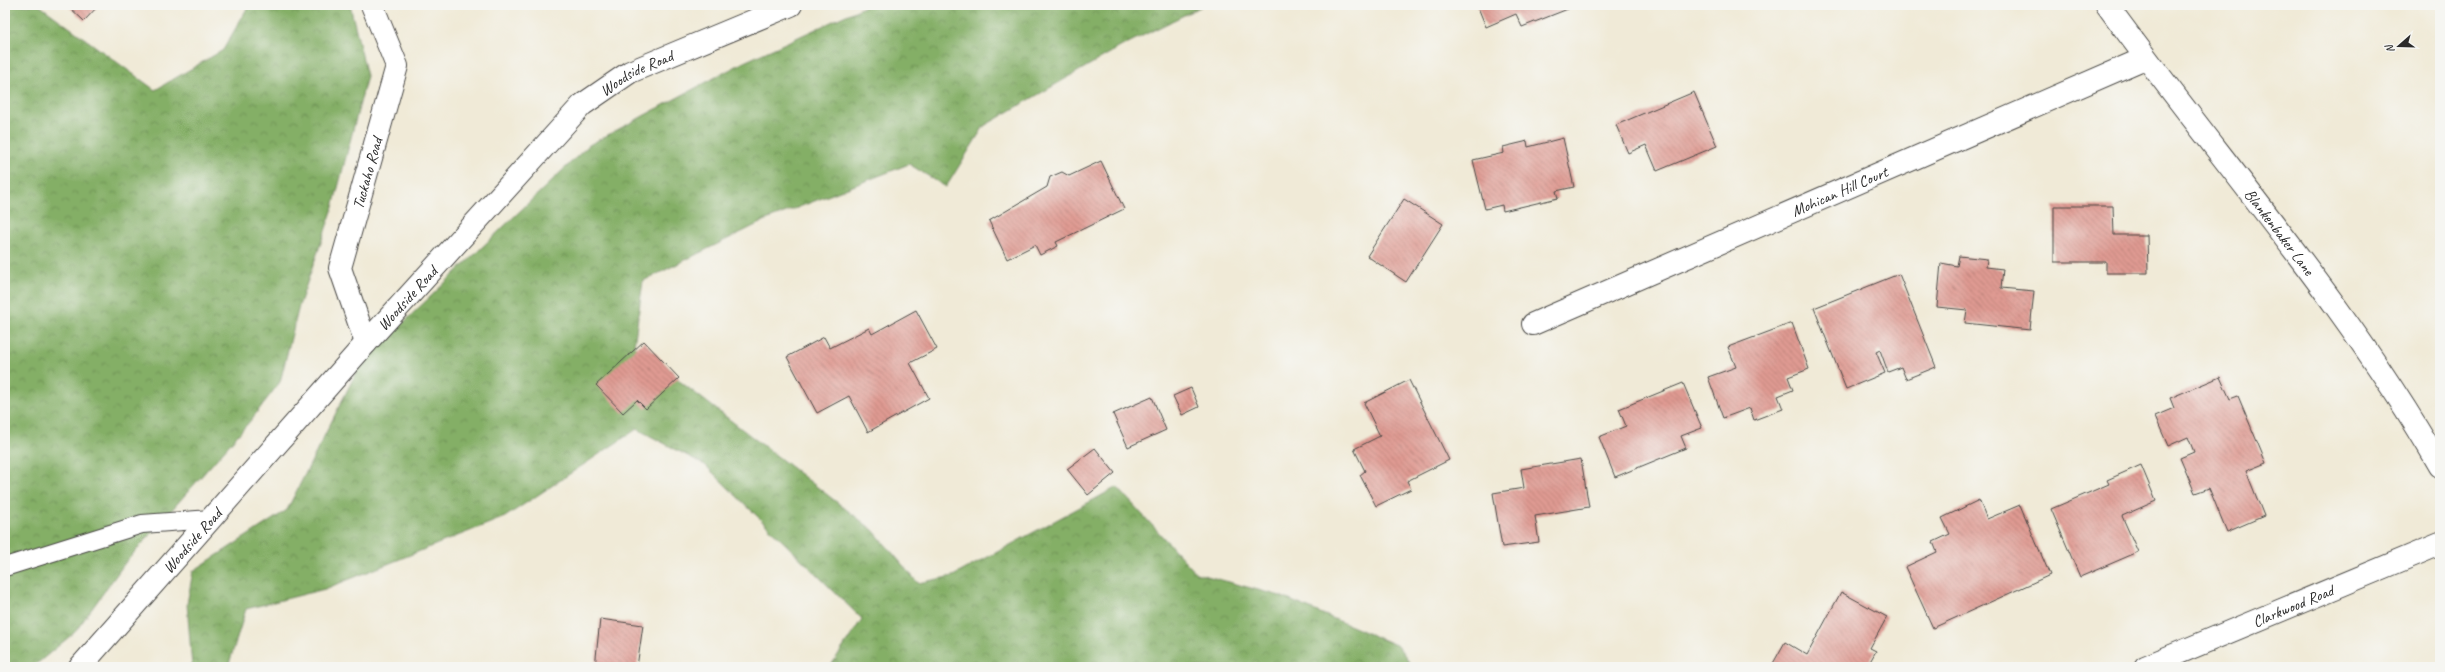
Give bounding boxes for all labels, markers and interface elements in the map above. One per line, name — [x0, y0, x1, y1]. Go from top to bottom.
north arrow — [2379, 26, 2419, 66]
text: N — [2381, 42, 2397, 55]
street label: Woodside Road — [596, 45, 678, 101]
street label: Tuckaho Road — [348, 133, 388, 211]
street label: Mohican Hill Court — [1789, 161, 1892, 221]
street label: Blankenbaker Lane — [2240, 185, 2319, 281]
street label: Woodside Road — [373, 260, 444, 335]
street label: Woodside Road — [159, 502, 228, 578]
street label: Clarkwood Road — [2250, 580, 2339, 632]

